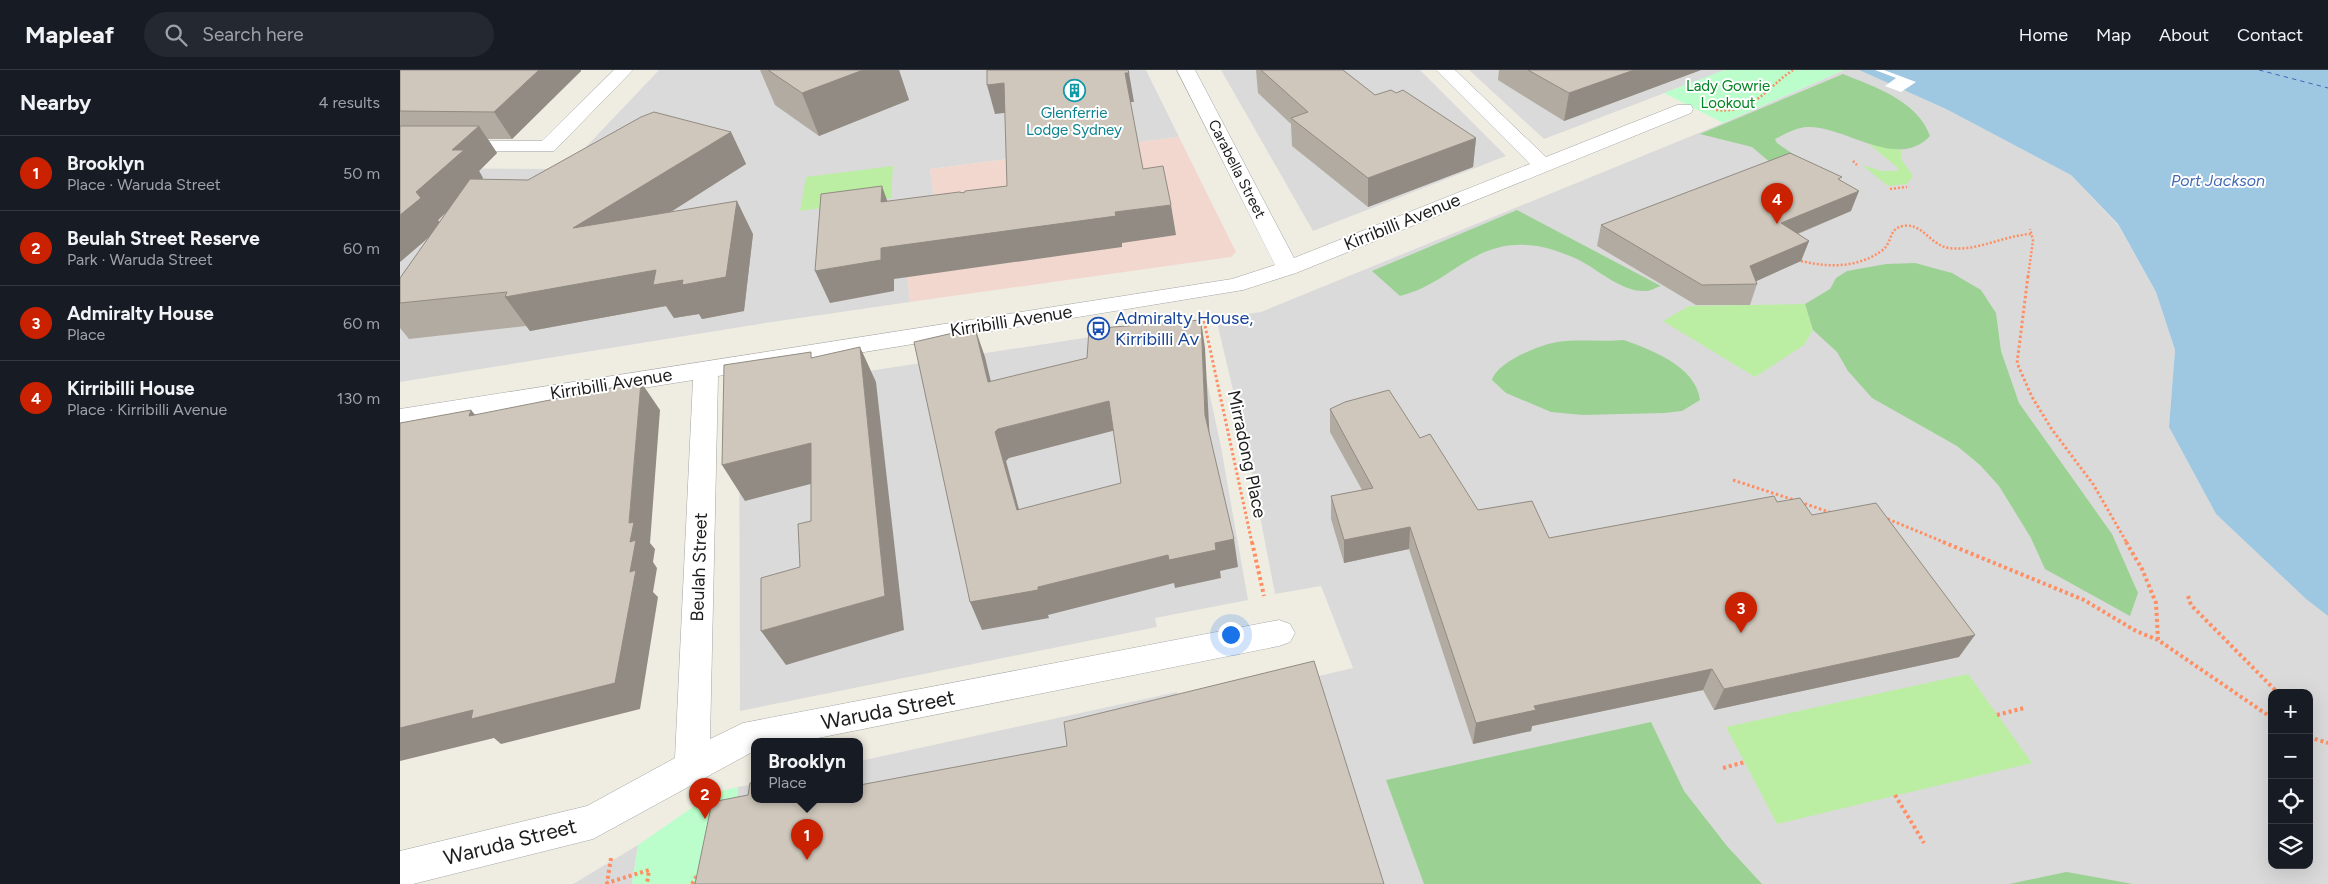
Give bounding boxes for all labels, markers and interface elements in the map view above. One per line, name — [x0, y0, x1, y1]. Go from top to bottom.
search box — [144, 12, 494, 57]
text: Mapleaf — [25, 20, 114, 49]
icon: search — [162, 21, 190, 49]
text: Search here — [202, 23, 304, 46]
text: Home — [2019, 24, 2068, 46]
text: Map — [2096, 24, 2131, 46]
text: About — [2159, 24, 2209, 46]
text: Contact — [2237, 24, 2303, 46]
park label: Lady Gowrie Lookout — [1686, 77, 1770, 112]
building icon: Glenferrie Lodge Sydney — [1062, 78, 1086, 102]
text: Nearby — [20, 90, 91, 115]
text: 4 results — [319, 93, 380, 112]
place label: Glenferrie Lodge Sydney — [1026, 104, 1122, 139]
street label: Carabella Street — [1204, 117, 1270, 222]
text: Brooklyn — [67, 152, 145, 175]
text: 1 — [33, 164, 39, 183]
text: 50 m — [343, 164, 380, 183]
water label: Port Jackson — [2171, 171, 2265, 190]
text: Place · Waruda Street — [67, 175, 221, 194]
pin: 4 — [1761, 183, 1793, 224]
street label: Kirribilli Avenue — [1341, 189, 1464, 255]
text: Beulah Street Reserve — [67, 227, 260, 250]
text: 2 — [31, 239, 41, 258]
text: 60 m — [343, 239, 380, 258]
text: Park · Waruda Street — [67, 250, 213, 269]
street label: Kirribilli Avenue — [948, 300, 1074, 342]
text: Admiralty House — [67, 302, 214, 325]
place label: Admiralty House, Kirribilli Av — [1115, 307, 1253, 350]
text: 3 — [32, 314, 40, 333]
text: 60 m — [343, 314, 380, 333]
bus stop icon: Admiralty House, Kirribilli Av — [1087, 316, 1111, 340]
text: Place — [67, 325, 105, 344]
street label: Kirribilli Avenue — [548, 363, 674, 405]
text: Kirribilli House — [67, 377, 195, 400]
street label: Mirradong Place — [1223, 388, 1271, 520]
text: 4 — [31, 389, 41, 408]
text: 130 m — [337, 389, 380, 408]
text: Place · Kirribilli Avenue — [67, 400, 227, 419]
street label: Beulah Street — [686, 512, 712, 622]
pin: 3 — [1725, 592, 1757, 633]
your location — [1218, 622, 1244, 648]
street label: Waruda Street — [819, 684, 957, 735]
map controls — [2268, 689, 2313, 869]
button: + — [2268, 689, 2313, 734]
button: − — [2268, 734, 2313, 779]
popup — [751, 738, 863, 803]
text: Brooklyn — [768, 750, 846, 773]
text: Place — [768, 773, 807, 792]
pin: 2 — [689, 778, 721, 819]
button: locate — [2268, 779, 2313, 824]
street label: Waruda Street — [441, 813, 579, 870]
pin: 1 — [791, 819, 823, 860]
button: layers — [2268, 824, 2313, 869]

